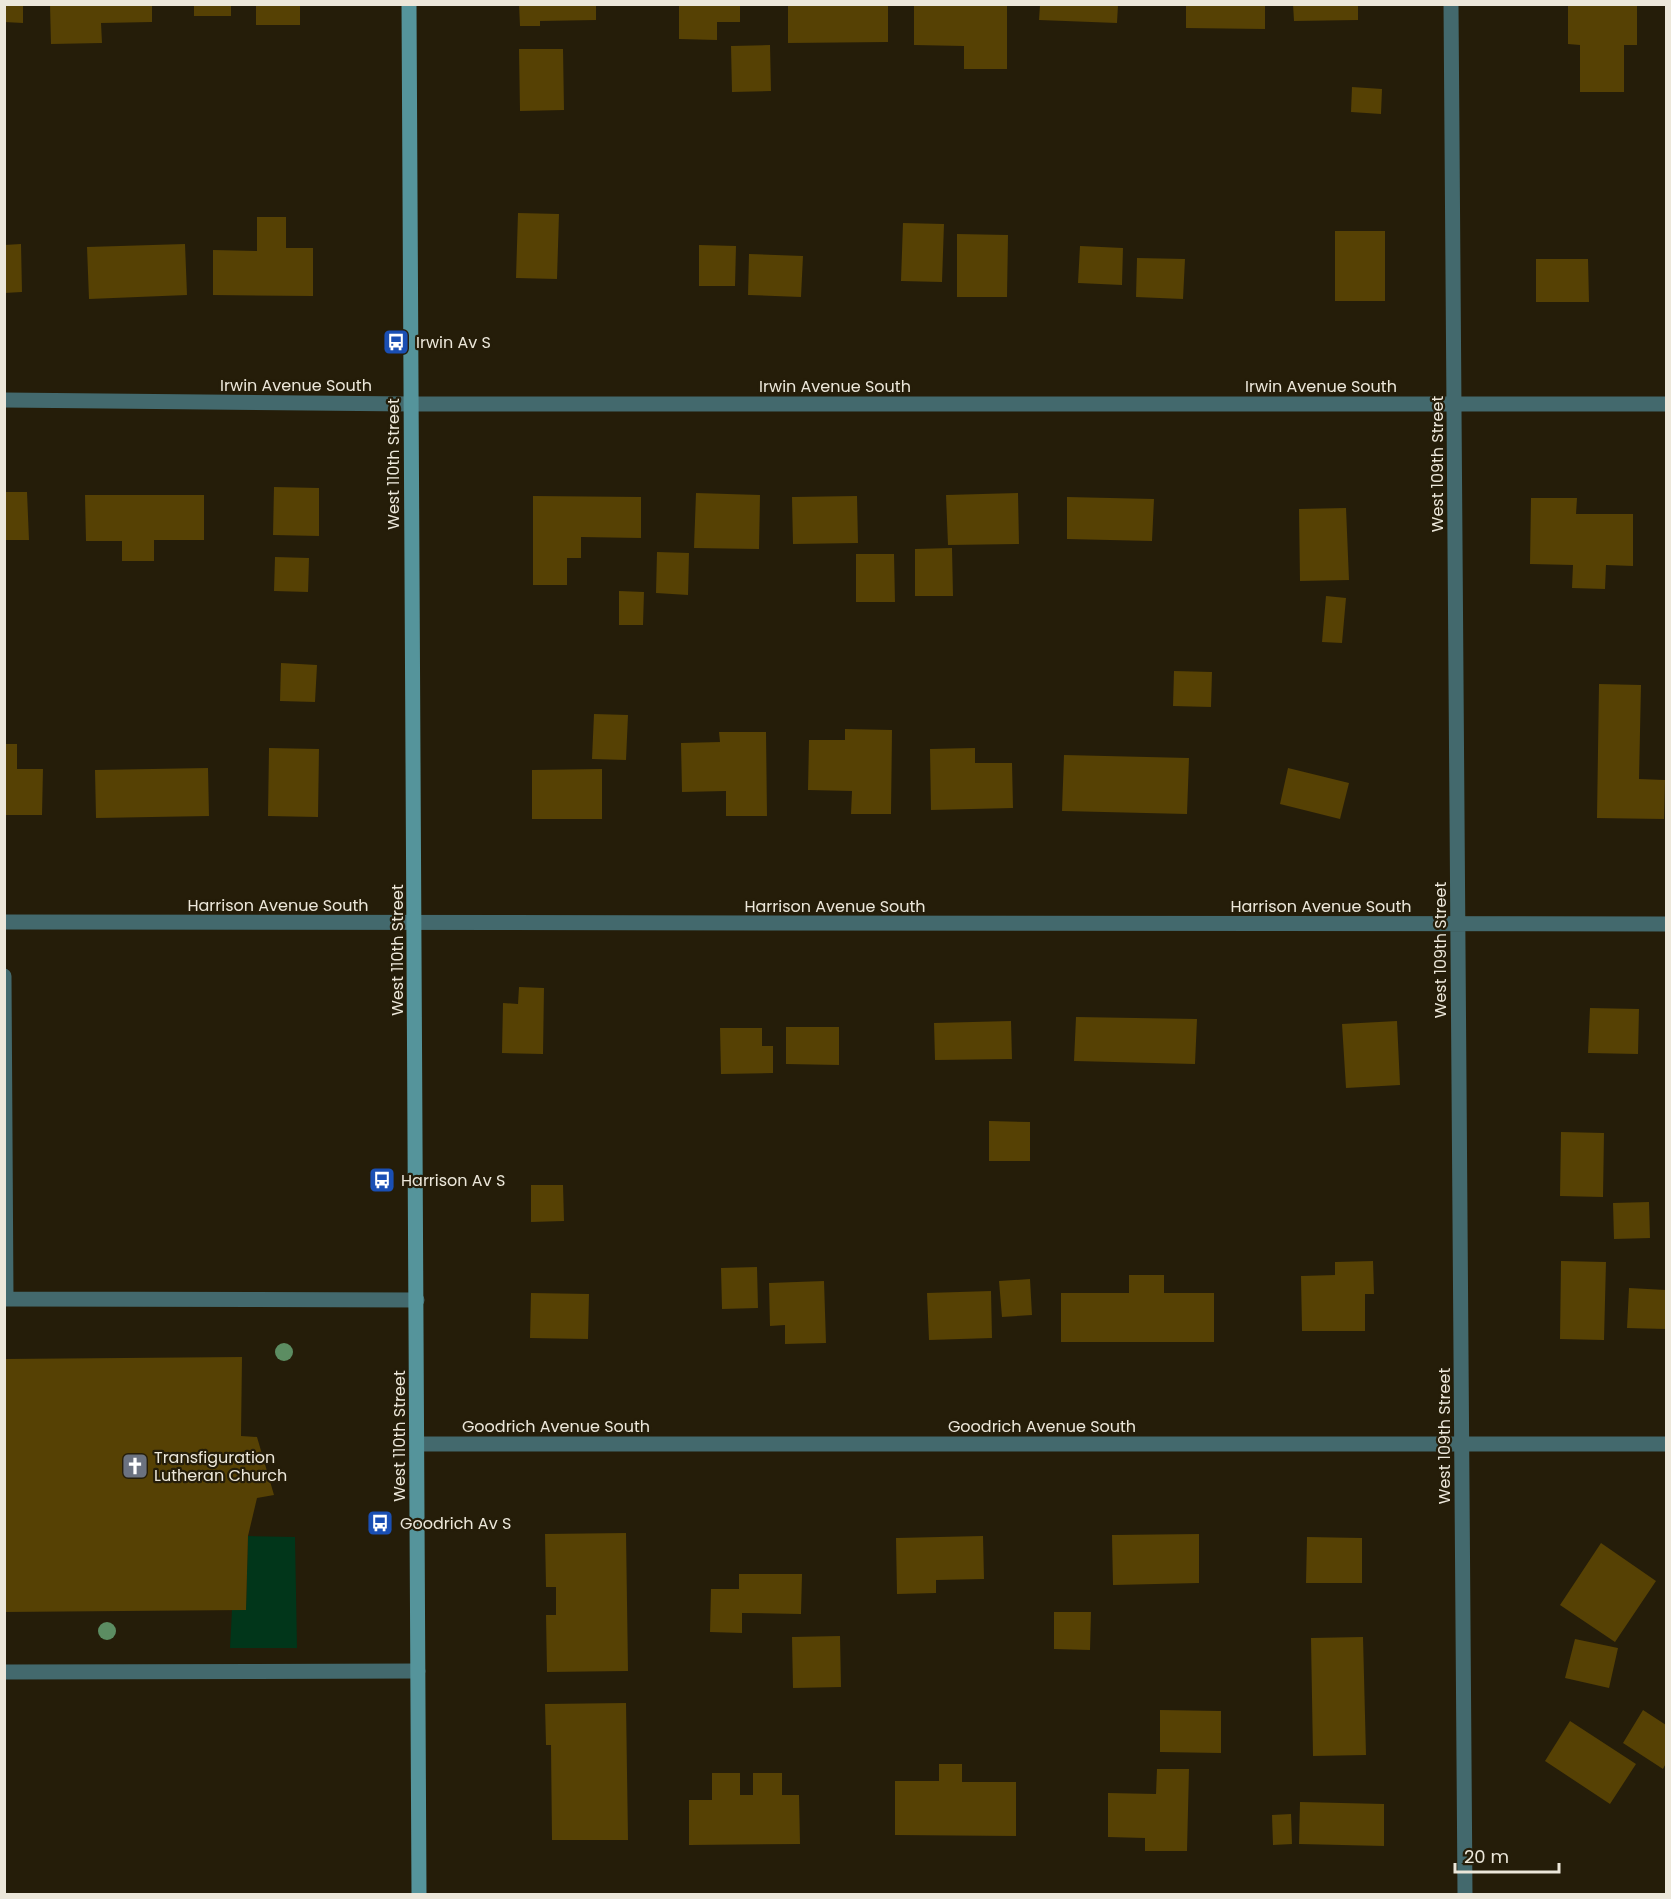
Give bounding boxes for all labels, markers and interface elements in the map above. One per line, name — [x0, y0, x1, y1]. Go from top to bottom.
bus stop icon: Irwin Av S — [381, 327, 411, 357]
place label: Irwin Av S — [416, 331, 491, 354]
street label: Irwin Avenue South — [220, 374, 372, 397]
street label: Irwin Avenue South — [759, 375, 911, 398]
street label: Irwin Avenue South — [1245, 375, 1397, 398]
street label: West 109th Street — [1426, 396, 1449, 532]
street label: West 110th Street — [382, 398, 405, 530]
street label: West 109th Street — [1429, 882, 1452, 1018]
street label: West 110th Street — [386, 884, 409, 1016]
street label: Harrison Avenue South — [187, 894, 369, 917]
street label: Harrison Avenue South — [744, 895, 926, 918]
street label: Harrison Avenue South — [1230, 895, 1412, 918]
bus stop icon: Harrison Av S — [367, 1165, 397, 1195]
place label: Harrison Av S — [401, 1169, 505, 1192]
street label: West 109th Street — [1433, 1368, 1456, 1504]
street label: West 110th Street — [388, 1370, 411, 1502]
street label: Goodrich Avenue South — [462, 1415, 650, 1438]
street label: Goodrich Avenue South — [948, 1415, 1136, 1438]
place label: Transfiguration Lutheran Church — [154, 1446, 287, 1487]
church icon: Transfiguration Lutheran Church — [120, 1451, 150, 1481]
bus stop icon: Goodrich Av S — [365, 1508, 395, 1538]
place label: Goodrich Av S — [400, 1512, 511, 1535]
scale bar — [1455, 1836, 1558, 1874]
text: 20 m — [1464, 1844, 1509, 1869]

